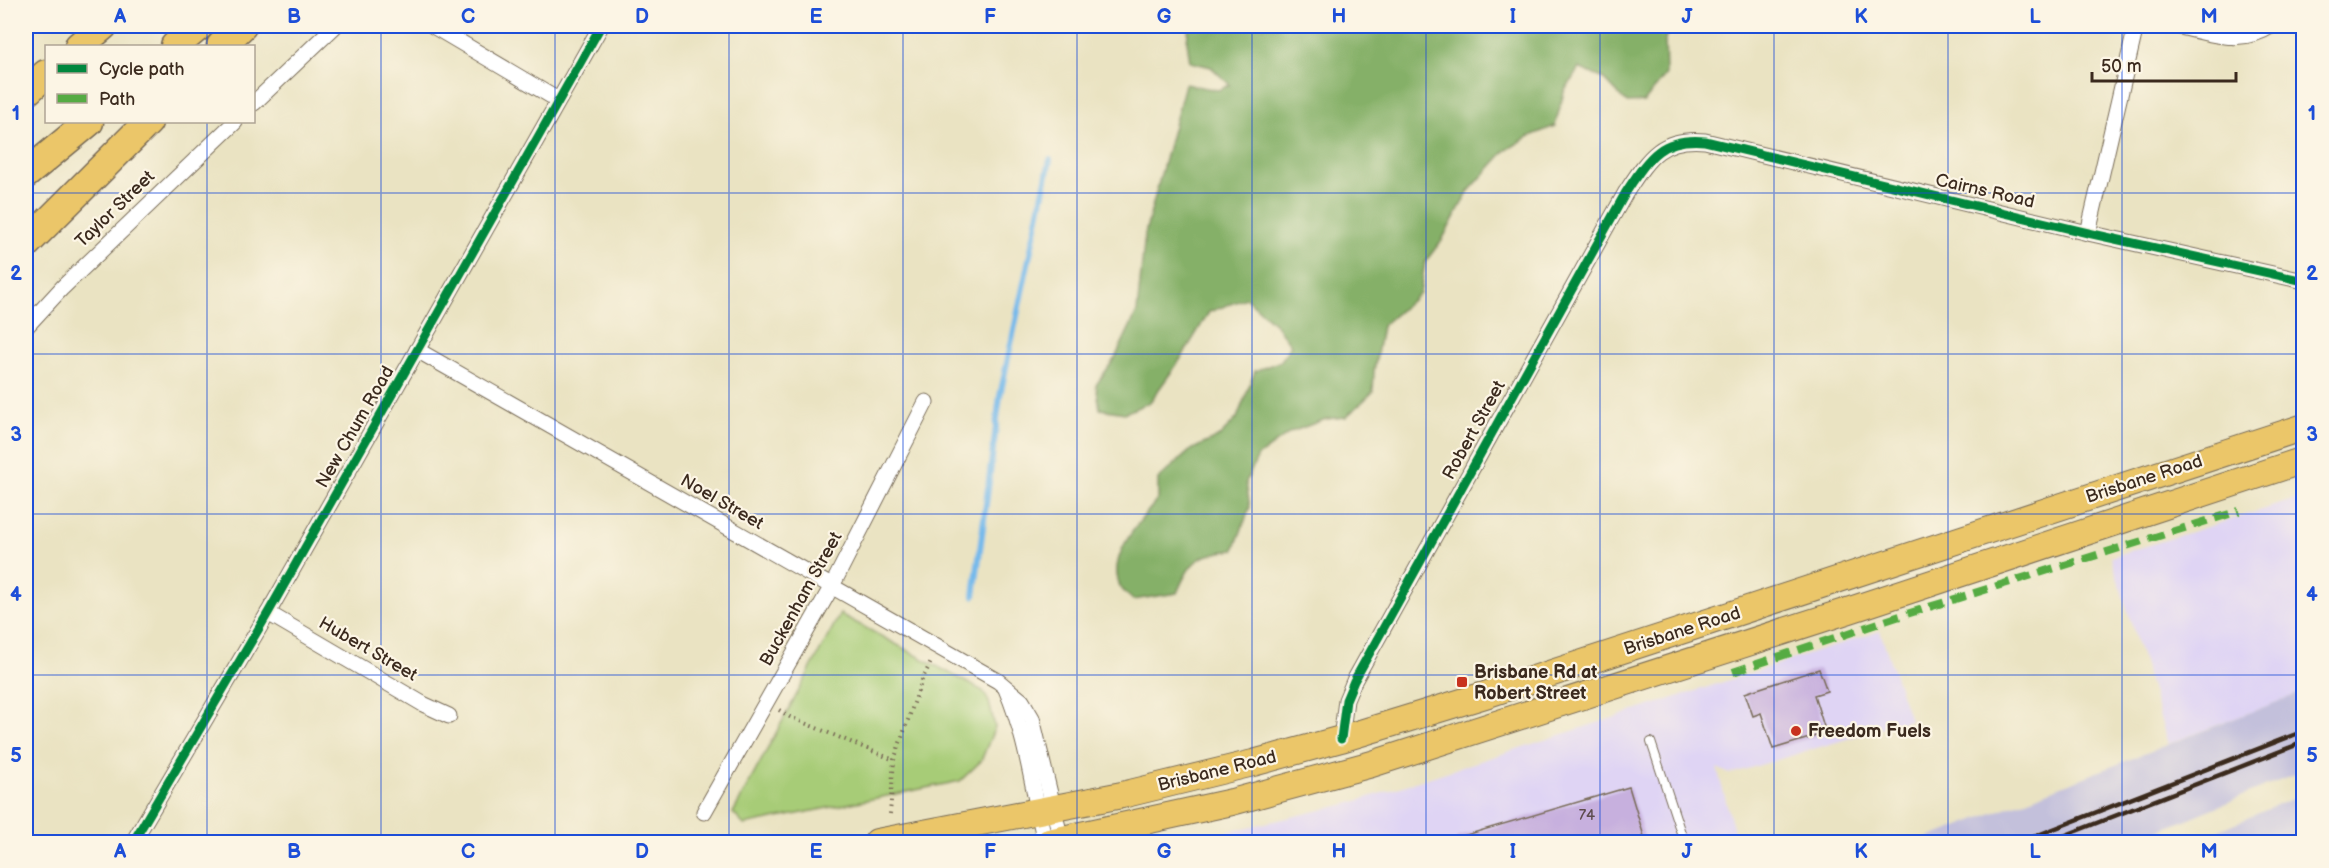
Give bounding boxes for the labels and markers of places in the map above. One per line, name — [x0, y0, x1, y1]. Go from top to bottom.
place label: Brisbane Rd at Robert Street — [1474, 662, 1597, 704]
marker: Brisbane Rd at Robert Street — [1455, 675, 1469, 689]
place label: Freedom Fuels — [1808, 721, 1931, 742]
marker: Freedom Fuels — [1789, 724, 1803, 738]

